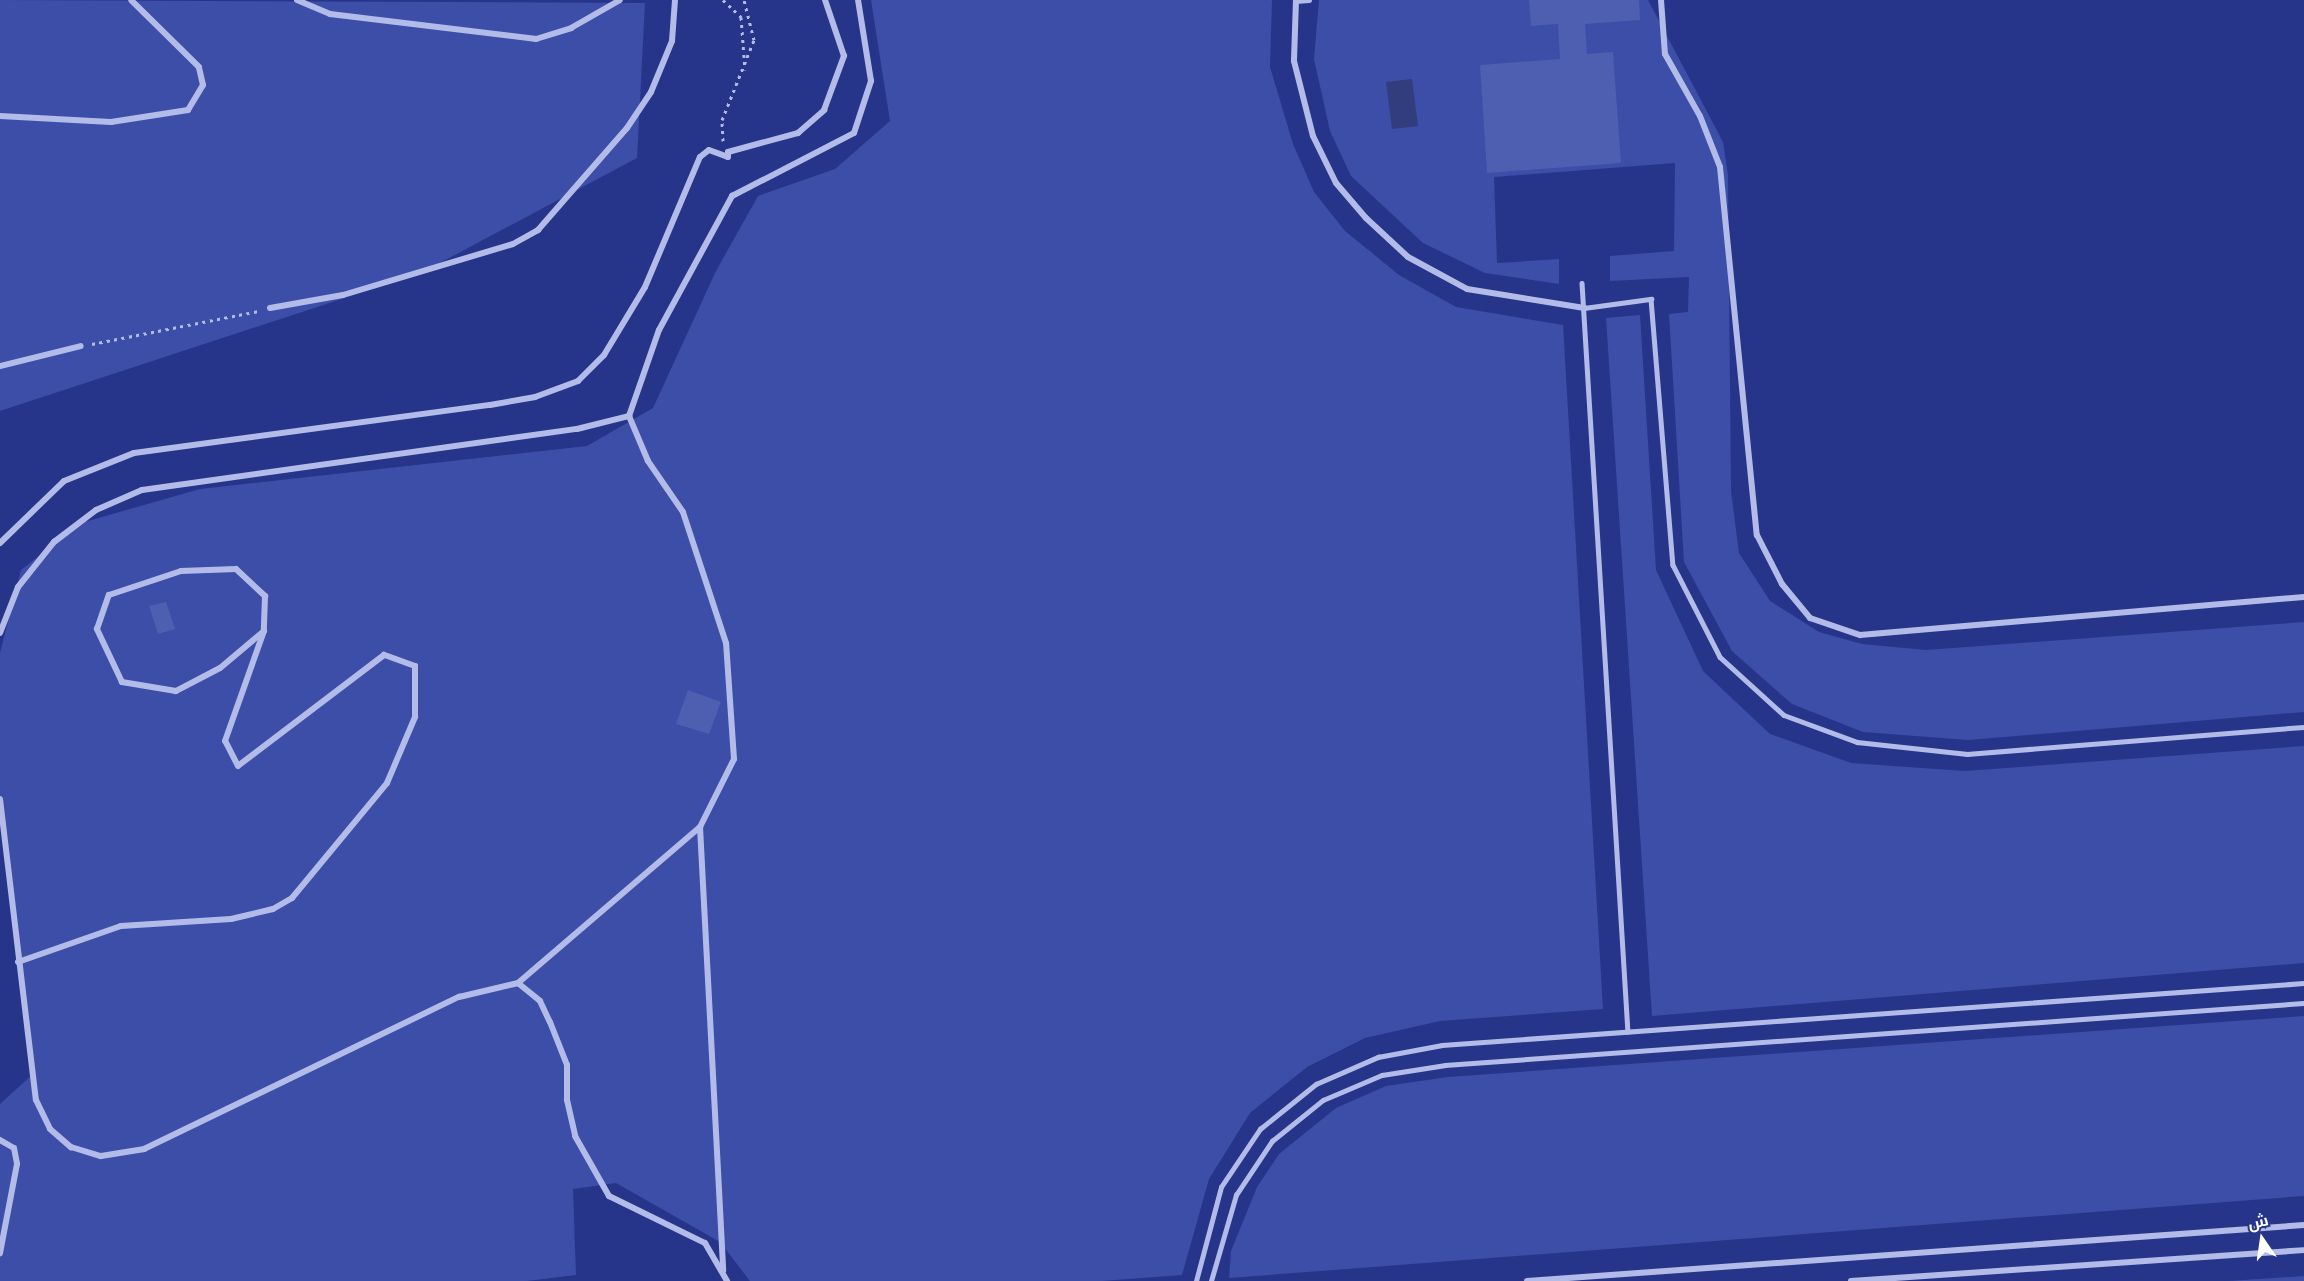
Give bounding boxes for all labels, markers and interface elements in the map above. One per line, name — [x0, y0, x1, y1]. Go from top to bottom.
north arrow — [2232, 1209, 2292, 1269]
text: ش — [2246, 1209, 2270, 1233]

